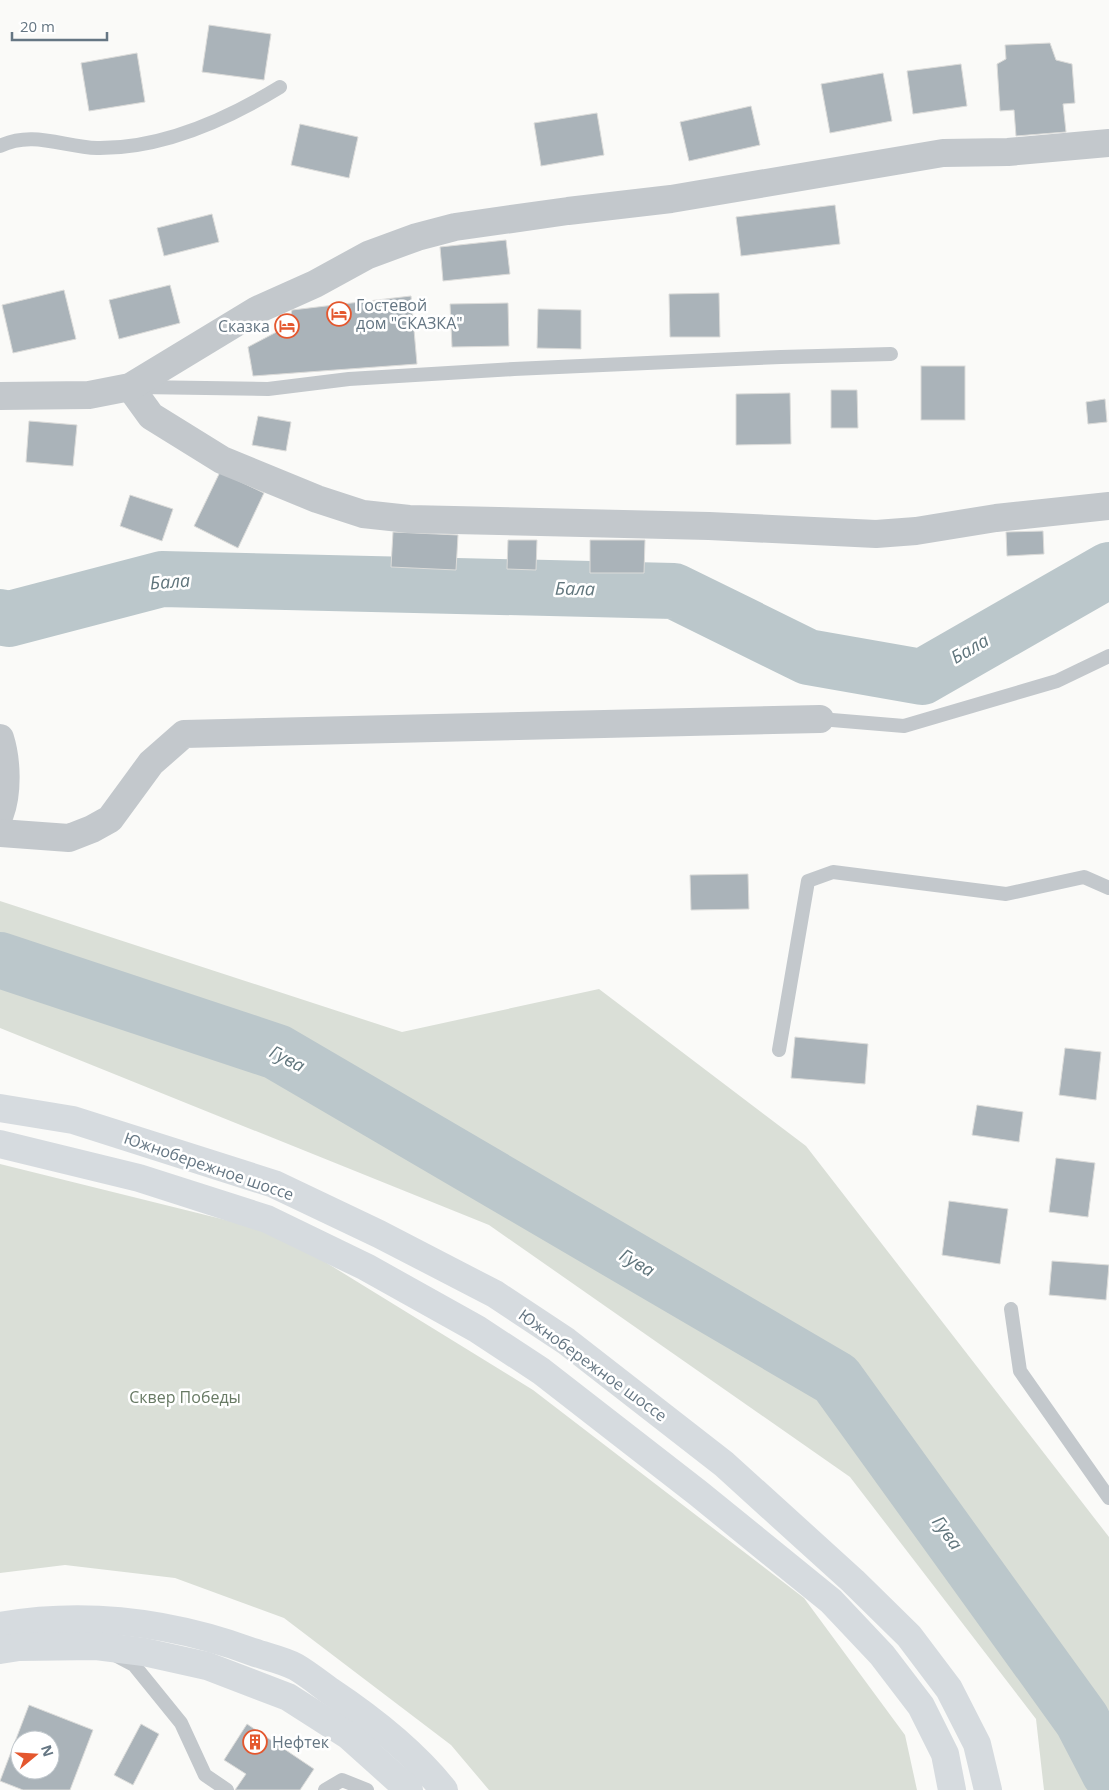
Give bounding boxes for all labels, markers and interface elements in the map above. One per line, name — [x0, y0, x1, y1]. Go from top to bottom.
scale bar — [12, 10, 108, 42]
text: 20 m — [20, 16, 55, 36]
place label: Гостевой дом "СКАЗКА" — [356, 294, 463, 334]
hotel icon: Гостевой дом "СКАЗКА" — [326, 301, 352, 327]
hotel icon: Сказка — [274, 313, 300, 339]
place label: Сказка — [218, 315, 270, 337]
water label: Бала — [149, 568, 191, 594]
water label: Бала — [555, 576, 595, 600]
water label: Бала — [946, 628, 993, 669]
water label: Гува — [266, 1039, 309, 1077]
street label: Южнобережное шоссе — [121, 1127, 297, 1205]
water label: Гува — [616, 1243, 659, 1282]
street label: Южнобережное шоссе — [514, 1304, 672, 1426]
park label: Сквер Победы — [129, 1386, 241, 1408]
water label: Гува — [927, 1510, 968, 1554]
building icon: Нефтек — [242, 1729, 268, 1755]
north arrow — [10, 1730, 60, 1780]
place label: Нефтек — [272, 1731, 330, 1753]
text: N — [37, 1742, 59, 1759]

